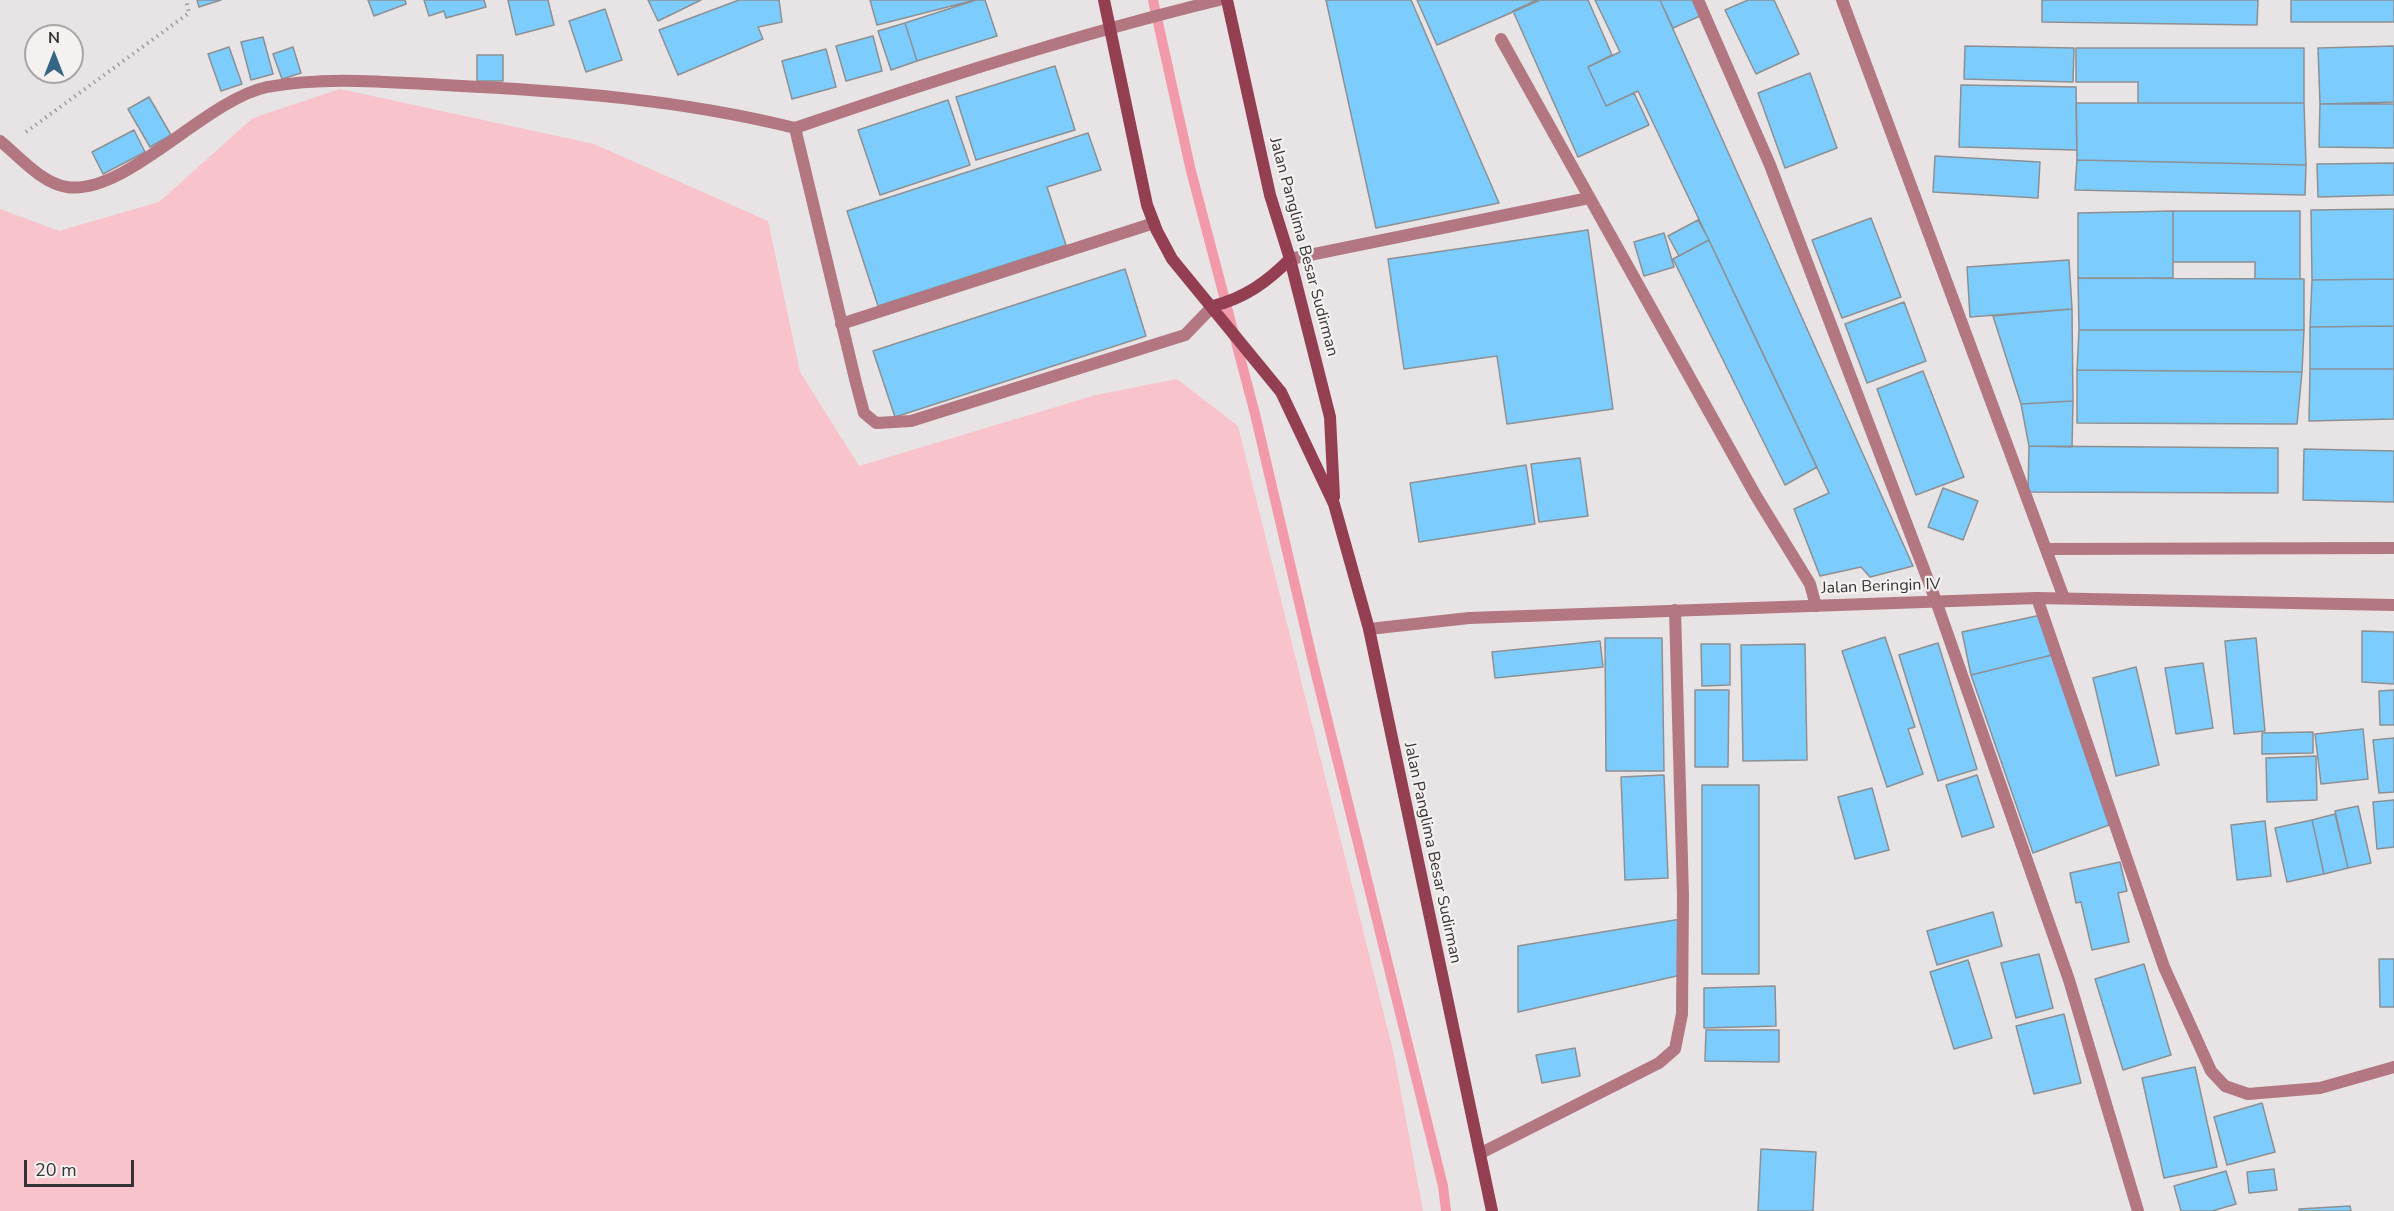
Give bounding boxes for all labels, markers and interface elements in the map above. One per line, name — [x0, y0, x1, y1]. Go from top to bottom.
north arrow — [24, 24, 84, 84]
text: N — [48, 27, 60, 49]
street label: Jalan Panglima Besar Sudirman — [1265, 136, 1341, 358]
street label: Jalan Beringin IV — [1821, 575, 1941, 599]
street label: Jalan Panglima Besar Sudirman — [1399, 741, 1465, 965]
scale bar — [27, 1148, 136, 1186]
text: 20 m — [35, 1158, 77, 1182]

